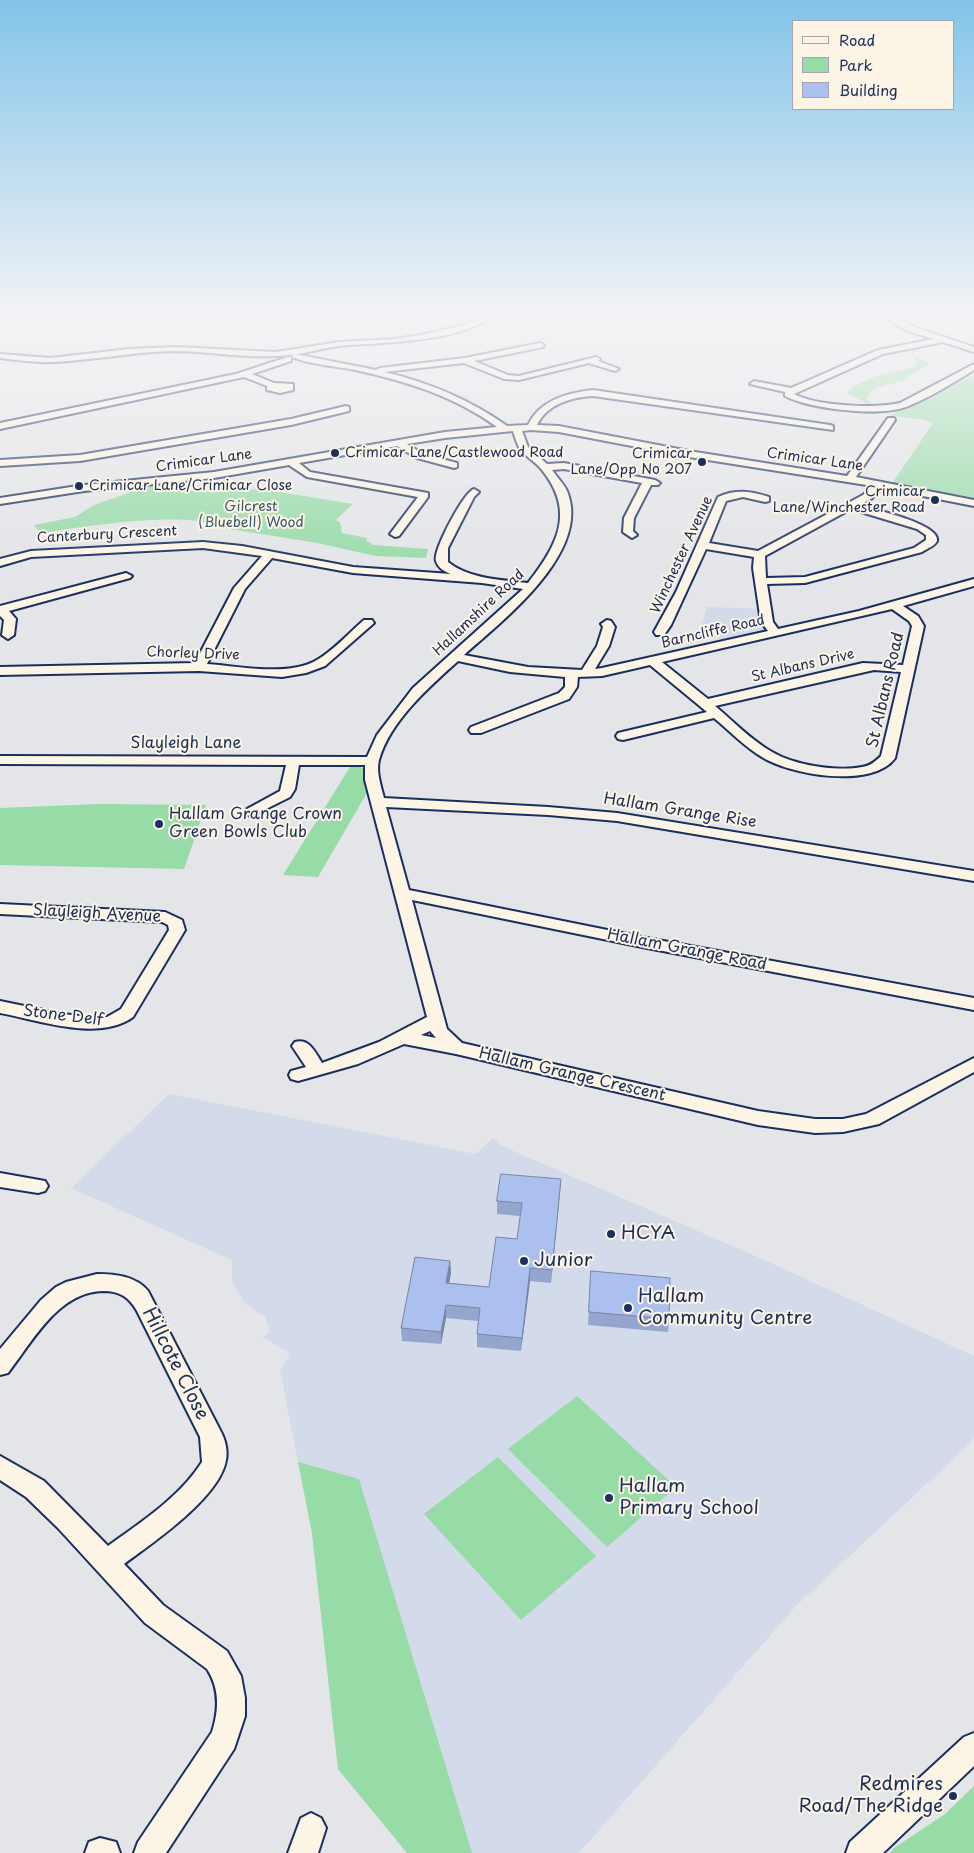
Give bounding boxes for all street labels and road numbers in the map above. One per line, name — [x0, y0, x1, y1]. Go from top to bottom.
street label: Crimicar Lane — [766, 445, 864, 475]
street label: Crimicar Lane — [155, 446, 253, 476]
street label: Winchester Avenue — [647, 494, 717, 616]
street label: Canterbury Crescent — [36, 523, 178, 547]
street label: Hallamshire Road — [430, 566, 528, 660]
street label: Barncliffe Road — [660, 612, 766, 652]
street label: St Albans Road — [863, 630, 909, 750]
street label: Chorley Drive — [146, 644, 240, 664]
street label: St Albans Drive — [750, 646, 856, 686]
street label: Slayleigh Lane — [131, 734, 241, 754]
street label: Hallam Grange Rise — [602, 789, 758, 833]
street label: Slayleigh Avenue — [32, 901, 162, 927]
street label: Hallam Grange Road — [606, 925, 768, 975]
street label: Stone Delf — [22, 1002, 104, 1030]
street label: Hallam Grange Crescent — [477, 1044, 667, 1106]
street label: Hillcote Close — [137, 1304, 213, 1424]

